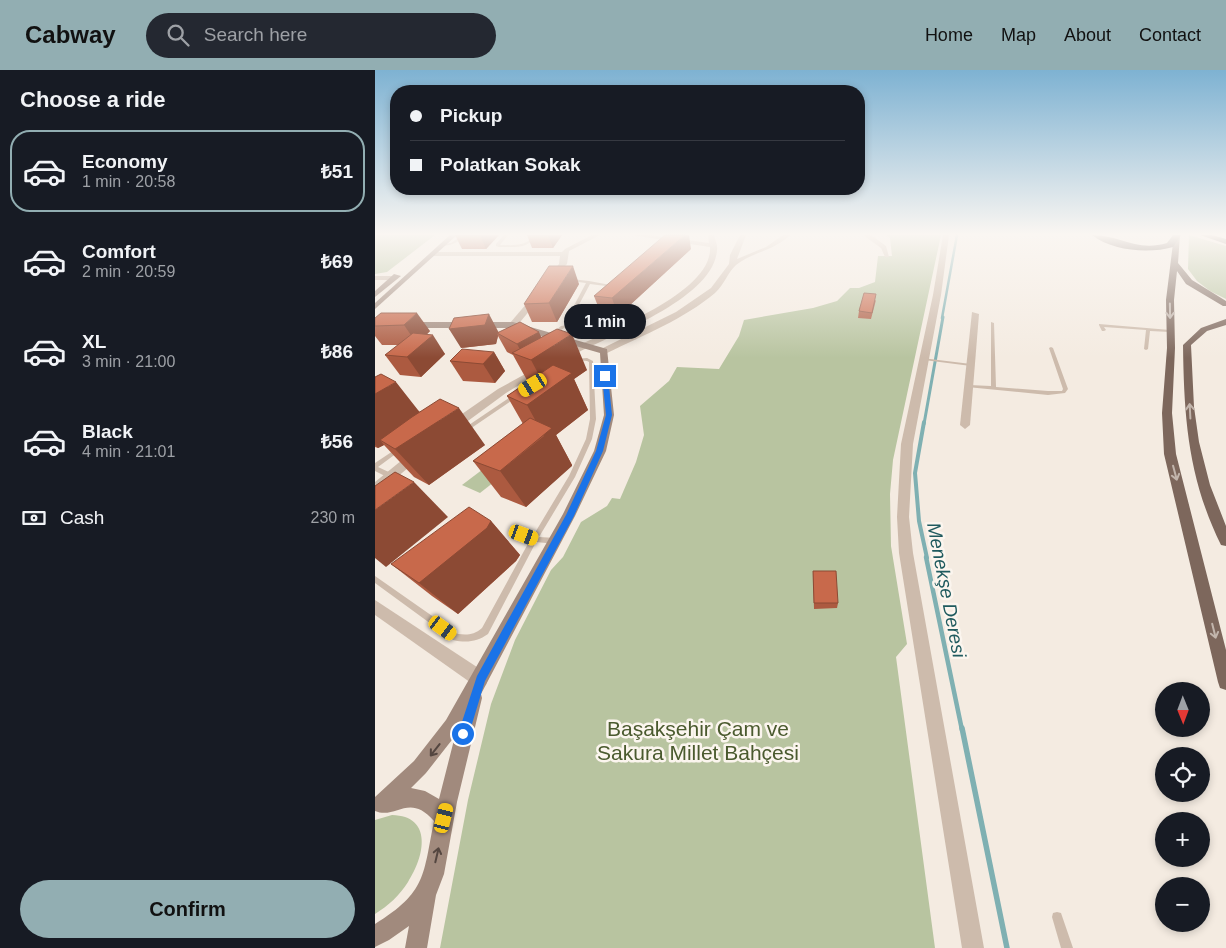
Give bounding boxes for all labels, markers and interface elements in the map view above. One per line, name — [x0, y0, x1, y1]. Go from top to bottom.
search box — [146, 13, 496, 58]
text: Cabway — [25, 21, 116, 48]
icon: search — [164, 21, 192, 49]
text: Search here — [204, 24, 307, 45]
text: Home — [925, 25, 973, 45]
text: Map — [1001, 25, 1036, 45]
text: About — [1064, 25, 1111, 45]
text: Contact — [1139, 25, 1201, 45]
text: Choose a ride — [20, 87, 165, 112]
text: Pickup — [440, 105, 502, 126]
icon: car — [22, 149, 67, 194]
text: Economy — [82, 151, 168, 172]
text: Polatkan Sokak — [440, 154, 580, 175]
text: ₺51 — [321, 161, 353, 182]
text: 1 min · 20:58 — [82, 173, 175, 190]
icon: car — [22, 239, 67, 284]
text: Comfort — [82, 241, 156, 262]
text: ₺69 — [321, 251, 353, 272]
text: 2 min · 20:59 — [82, 263, 175, 280]
one-way arrow — [1165, 303, 1175, 319]
callout: 1 min — [564, 304, 646, 338]
text: 1 min — [584, 313, 626, 330]
icon: car — [22, 329, 67, 374]
text: XL — [82, 331, 106, 352]
text: ₺86 — [321, 341, 353, 362]
text: 3 min · 21:00 — [82, 353, 175, 370]
route end — [594, 365, 616, 387]
car — [516, 371, 549, 399]
one-way arrow — [1185, 403, 1194, 419]
icon: car — [22, 419, 67, 464]
text: Black — [82, 421, 133, 442]
text: ₺56 — [321, 431, 353, 452]
text: 4 min · 21:01 — [82, 443, 175, 460]
one-way arrow — [1171, 464, 1181, 480]
icon: cash — [20, 504, 48, 532]
text: Cash — [60, 507, 104, 528]
text: 230 m — [311, 509, 355, 526]
water label: Menekşe Deresi — [923, 521, 970, 660]
car — [507, 523, 540, 547]
car — [426, 613, 459, 643]
one-way arrow — [1210, 622, 1219, 638]
north arrow — [1155, 682, 1210, 738]
map controls — [1155, 682, 1210, 932]
park label: Başakşehir Çam ve Sakura Millet Bahçesi — [597, 717, 799, 764]
route start — [452, 723, 474, 745]
one-way arrow — [430, 743, 441, 756]
button: locate — [1155, 747, 1210, 802]
car — [433, 802, 454, 834]
button: + — [1155, 812, 1210, 867]
one-way arrow — [433, 848, 442, 864]
button: − — [1155, 877, 1210, 932]
button: Confirm — [20, 880, 355, 938]

